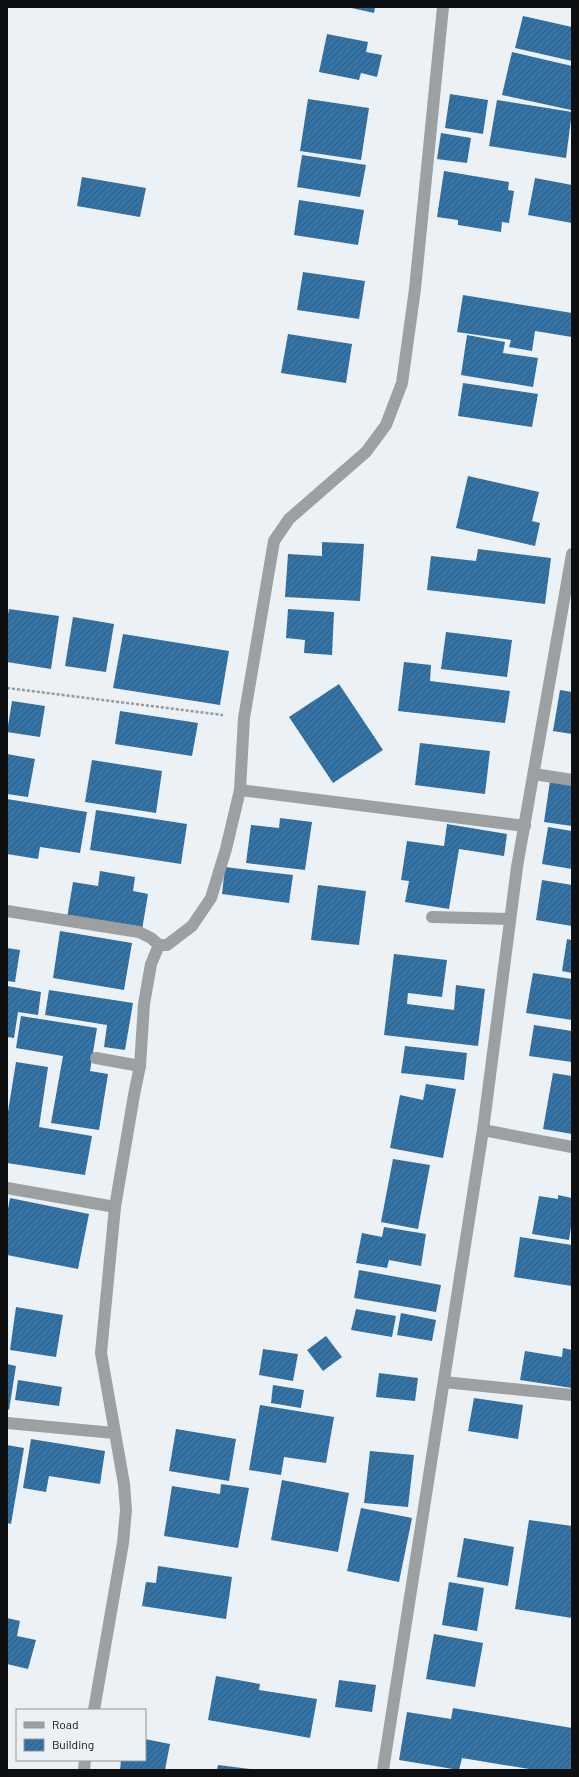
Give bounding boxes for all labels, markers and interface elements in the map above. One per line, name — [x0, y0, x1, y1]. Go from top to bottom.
legend — [16, 1709, 146, 1761]
text: Road — [52, 1717, 79, 1731]
text: Building — [52, 1737, 94, 1751]

